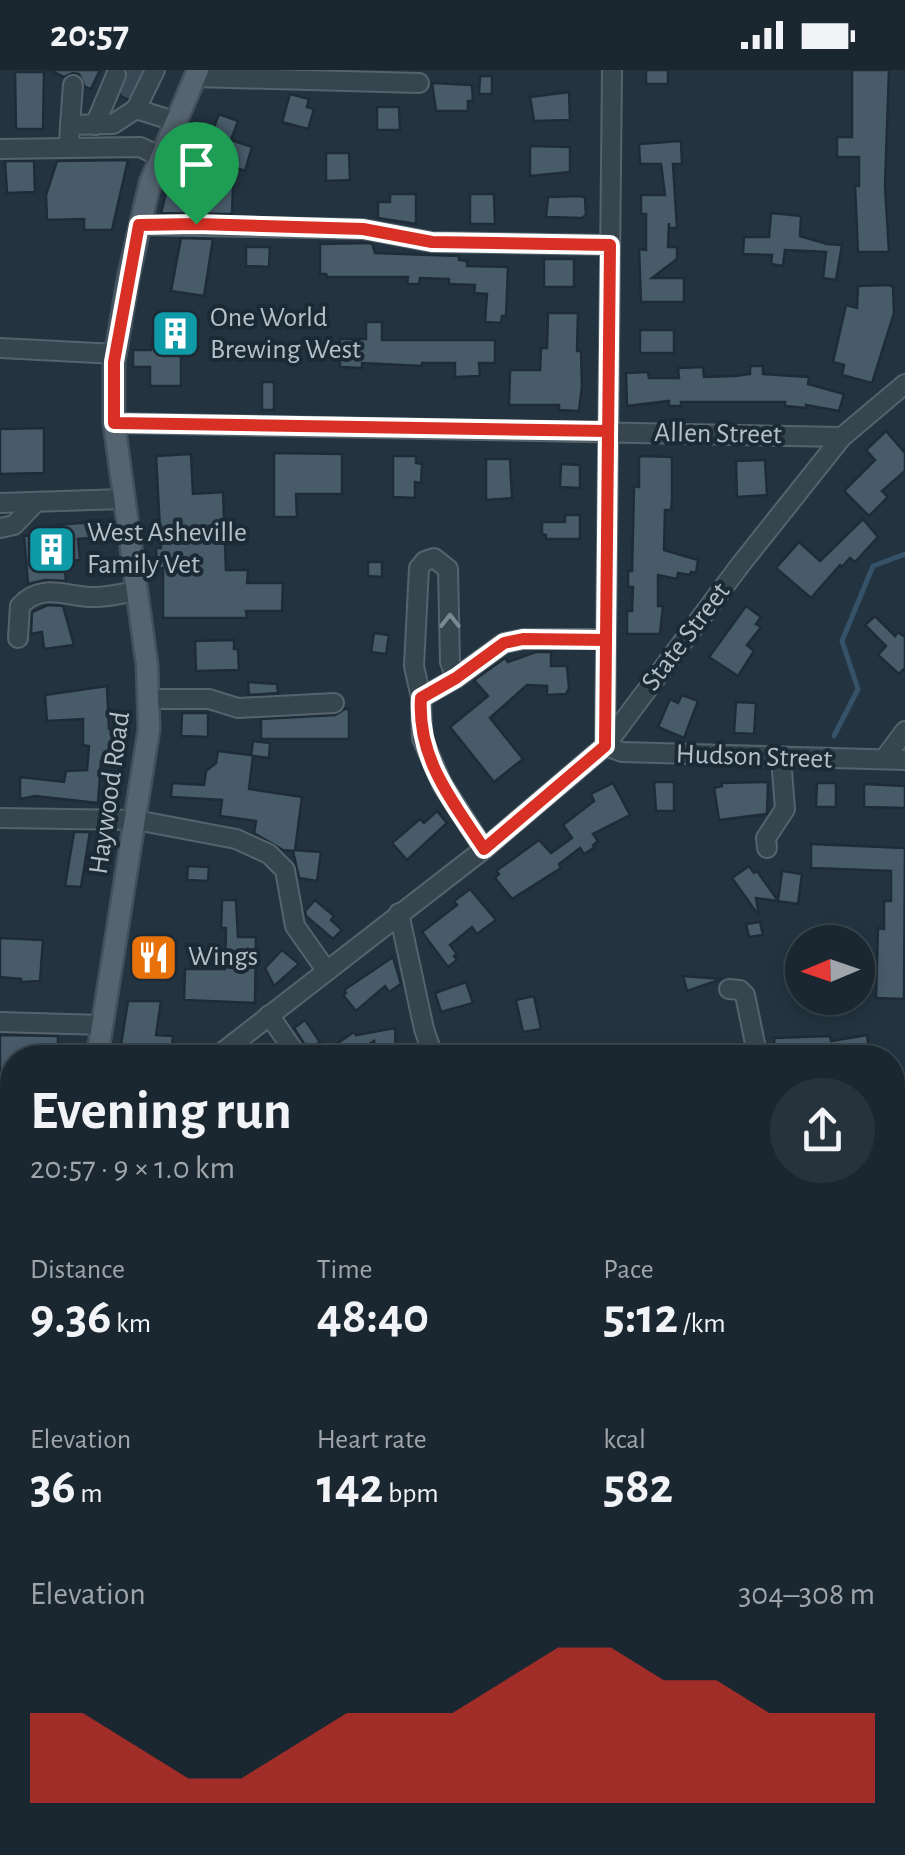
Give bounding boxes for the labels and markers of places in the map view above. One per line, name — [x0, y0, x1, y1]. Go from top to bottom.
pin — [154, 122, 239, 225]
place label: One World Brewing West — [210, 304, 361, 364]
building icon: One World Brewing West — [149, 308, 201, 360]
place label: West Asheville Family Vet — [87, 519, 247, 579]
building icon: West Asheville Family Vet — [26, 523, 78, 575]
restaurant icon: Wings — [127, 931, 179, 983]
place label: Wings — [188, 943, 258, 971]

